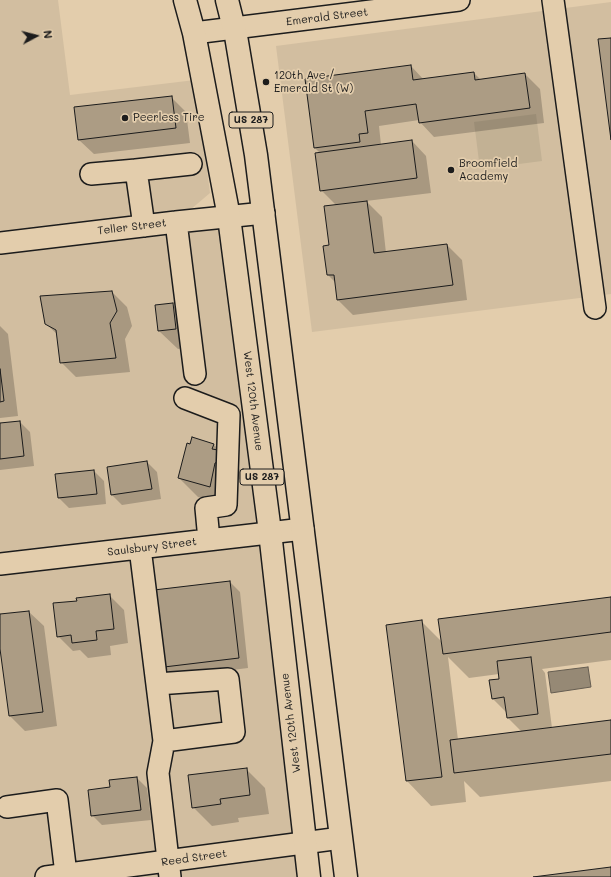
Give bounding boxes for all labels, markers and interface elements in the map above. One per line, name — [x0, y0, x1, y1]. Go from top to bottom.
street label: Emerald Street — [285, 5, 369, 29]
north arrow — [16, 16, 56, 56]
text: N — [40, 29, 56, 40]
place label: 120th Ave / Emerald St (W) — [274, 69, 353, 95]
marker: 120th Ave / Emerald St (W) — [261, 77, 271, 87]
place label: Peerless Tire — [133, 111, 204, 125]
road number: US 287 — [229, 112, 273, 128]
marker: Peerless Tire — [120, 113, 130, 123]
place label: Broomfield Academy — [459, 157, 517, 183]
marker: Broomfield Academy — [446, 165, 456, 175]
street label: Teller Street — [97, 216, 167, 238]
street label: West 120th Avenue — [240, 350, 266, 452]
road number: US 287 — [240, 469, 284, 485]
street label: Saulsbury Street — [107, 535, 197, 559]
street label: West 120th Avenue — [278, 672, 304, 774]
street label: Reed Street — [160, 847, 228, 869]

